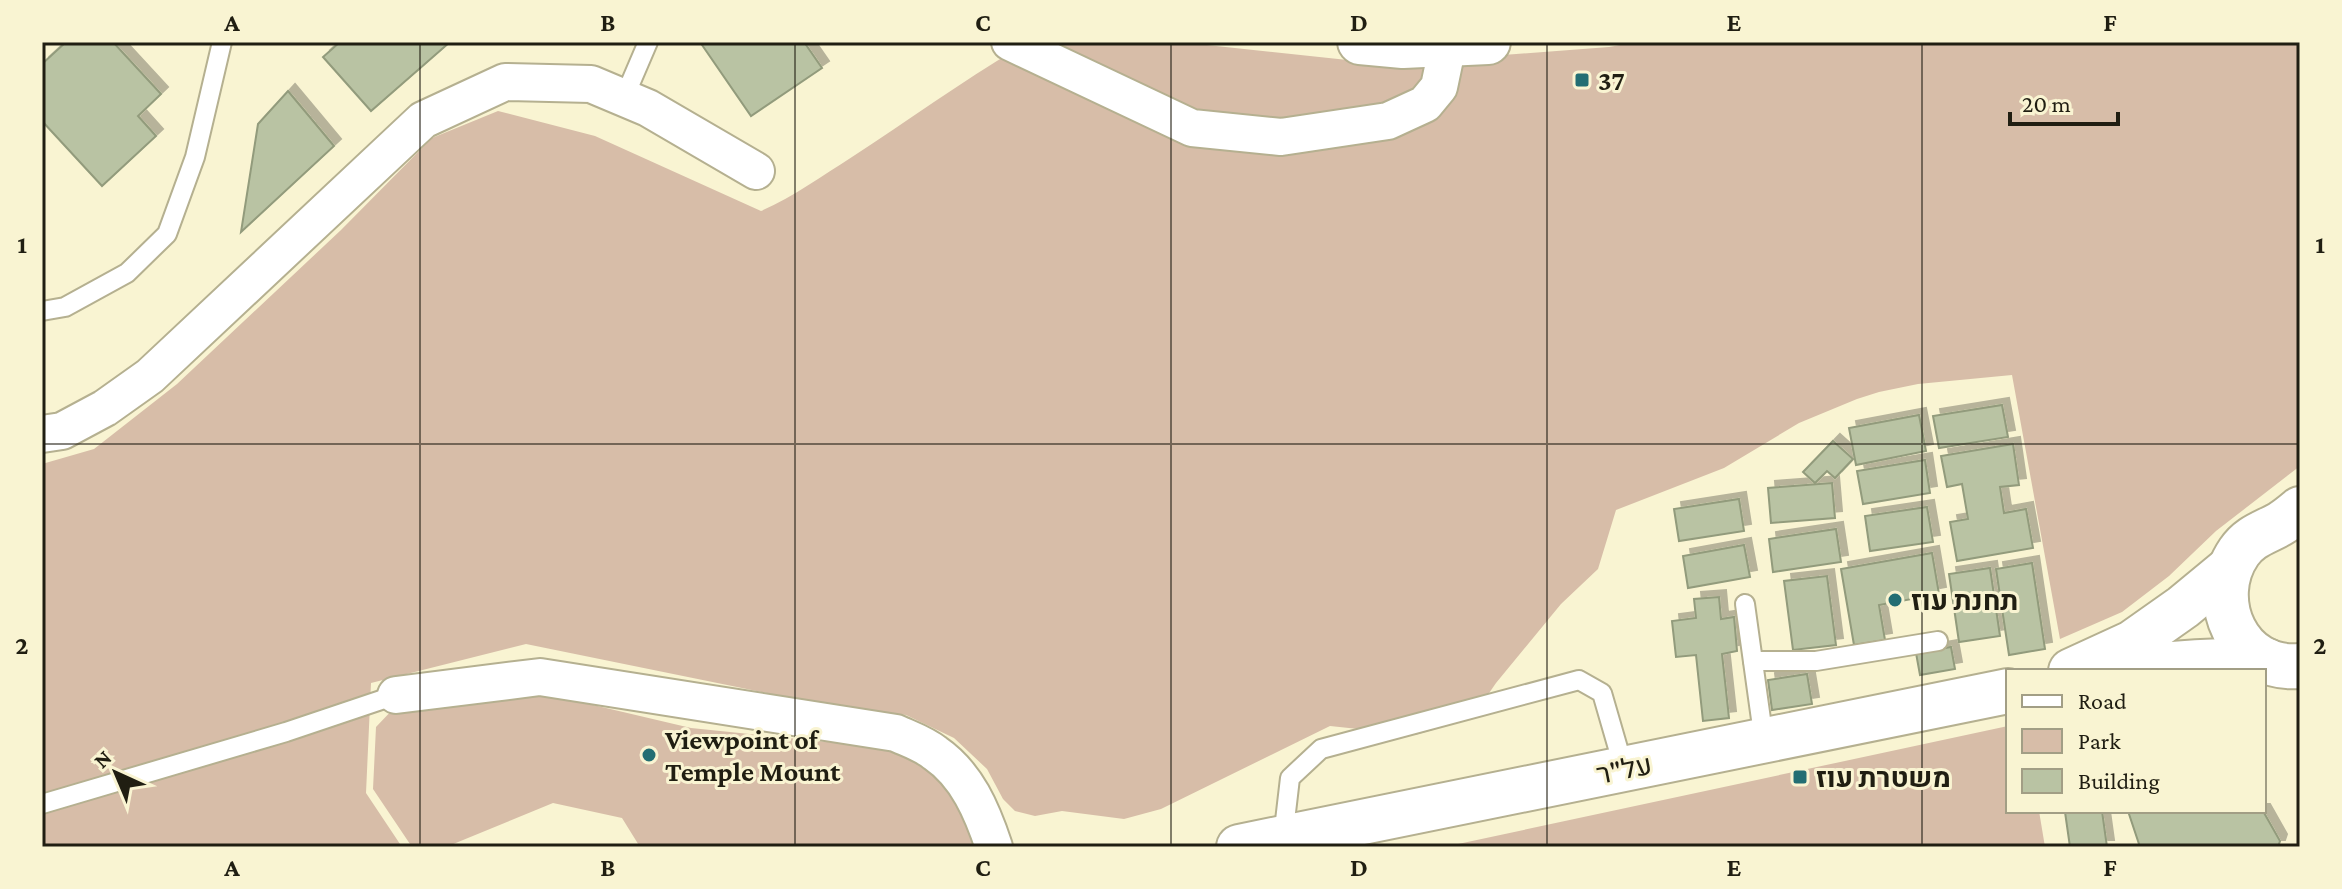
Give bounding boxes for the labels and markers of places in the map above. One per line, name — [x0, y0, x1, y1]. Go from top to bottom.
place label: 37 — [1598, 65, 1625, 96]
marker: 37 — [1573, 71, 1591, 89]
place label: תחנת עוז — [1911, 585, 2018, 616]
marker: תחנת עוז — [1886, 591, 1904, 609]
place label: Viewpoint of Temple Mount — [664, 724, 841, 787]
marker: Viewpoint of Temple Mount — [640, 746, 658, 764]
place label: משטרת עוז — [1816, 762, 1951, 793]
marker: משטרת עוז — [1791, 768, 1809, 786]

